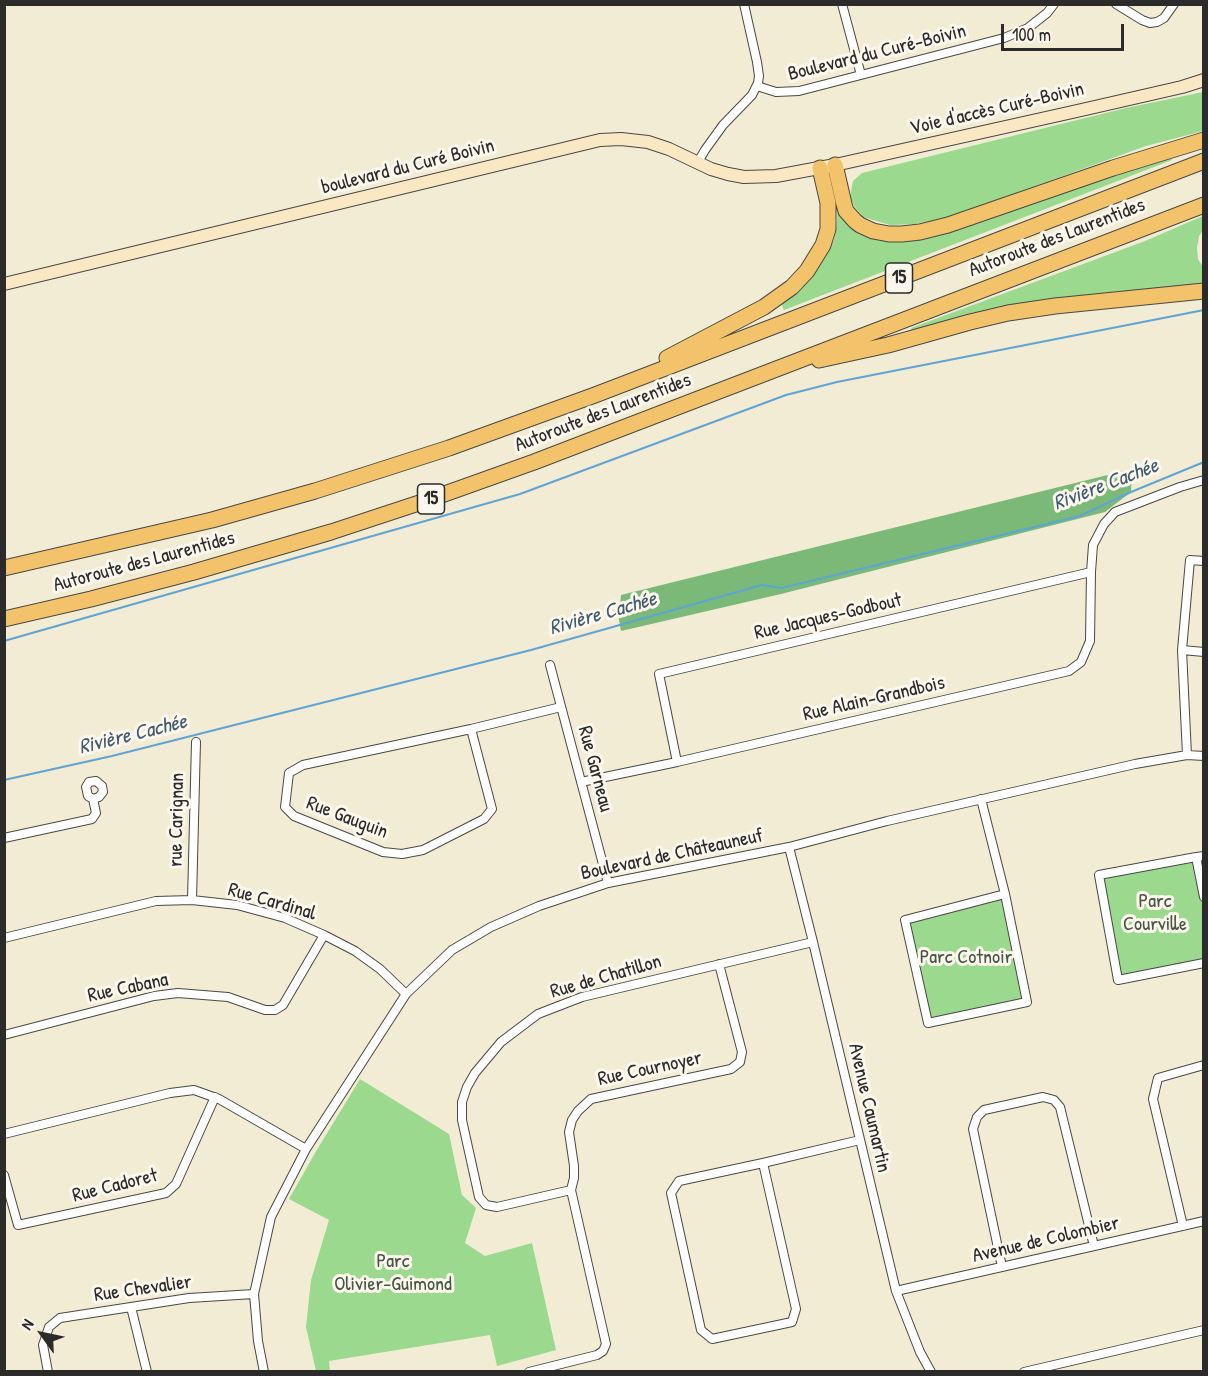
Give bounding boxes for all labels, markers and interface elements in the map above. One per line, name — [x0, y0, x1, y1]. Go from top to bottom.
scale bar — [1004, 12, 1127, 50]
street label: Boulevard du Curé-Boivin — [785, 19, 969, 87]
text: 100 m — [1012, 22, 1051, 47]
street label: Voie d'accès Curé-Boivin — [908, 77, 1086, 141]
street label: boulevard du Curé Boivin — [319, 134, 497, 200]
street label: Autoroute des Laurentides — [966, 193, 1148, 283]
road number: 15 — [886, 263, 912, 293]
street label: Autoroute des Laurentides — [512, 368, 694, 458]
water label: Rivière Cachée — [1050, 453, 1162, 517]
road number: 15 — [418, 484, 444, 514]
street label: Autoroute des Laurentides — [51, 526, 237, 598]
water label: Rivière Cachée — [546, 587, 660, 641]
street label: Rue Jacques-Godbout — [752, 588, 904, 646]
street label: Rue Alain-Grandbois — [801, 671, 947, 727]
water label: Rivière Cachée — [76, 709, 190, 761]
street label: Rue Garneau — [572, 724, 618, 814]
street label: rue Carignan — [164, 773, 190, 867]
street label: Rue Gauguin — [303, 791, 391, 845]
street label: Boulevard de Châteauneuf — [579, 824, 765, 886]
street label: Rue Cardinal — [225, 878, 319, 926]
park label: Parc Courville — [1123, 890, 1187, 937]
park label: Parc Cotnoir — [920, 946, 1012, 970]
street label: Rue de Chatillon — [548, 950, 664, 1004]
street label: Rue Cabana — [86, 968, 170, 1008]
street label: Avenue Caumartin — [842, 1041, 896, 1175]
street label: Rue Cournoyer — [596, 1046, 704, 1092]
street label: Rue Cadoret — [70, 1164, 160, 1208]
street label: Avenue de Colombier — [970, 1211, 1122, 1269]
park label: Parc Olivier-Guimond — [334, 1250, 452, 1297]
street label: Rue Chevalier — [93, 1270, 193, 1308]
north arrow — [12, 1304, 72, 1364]
text: N — [15, 1315, 38, 1334]

